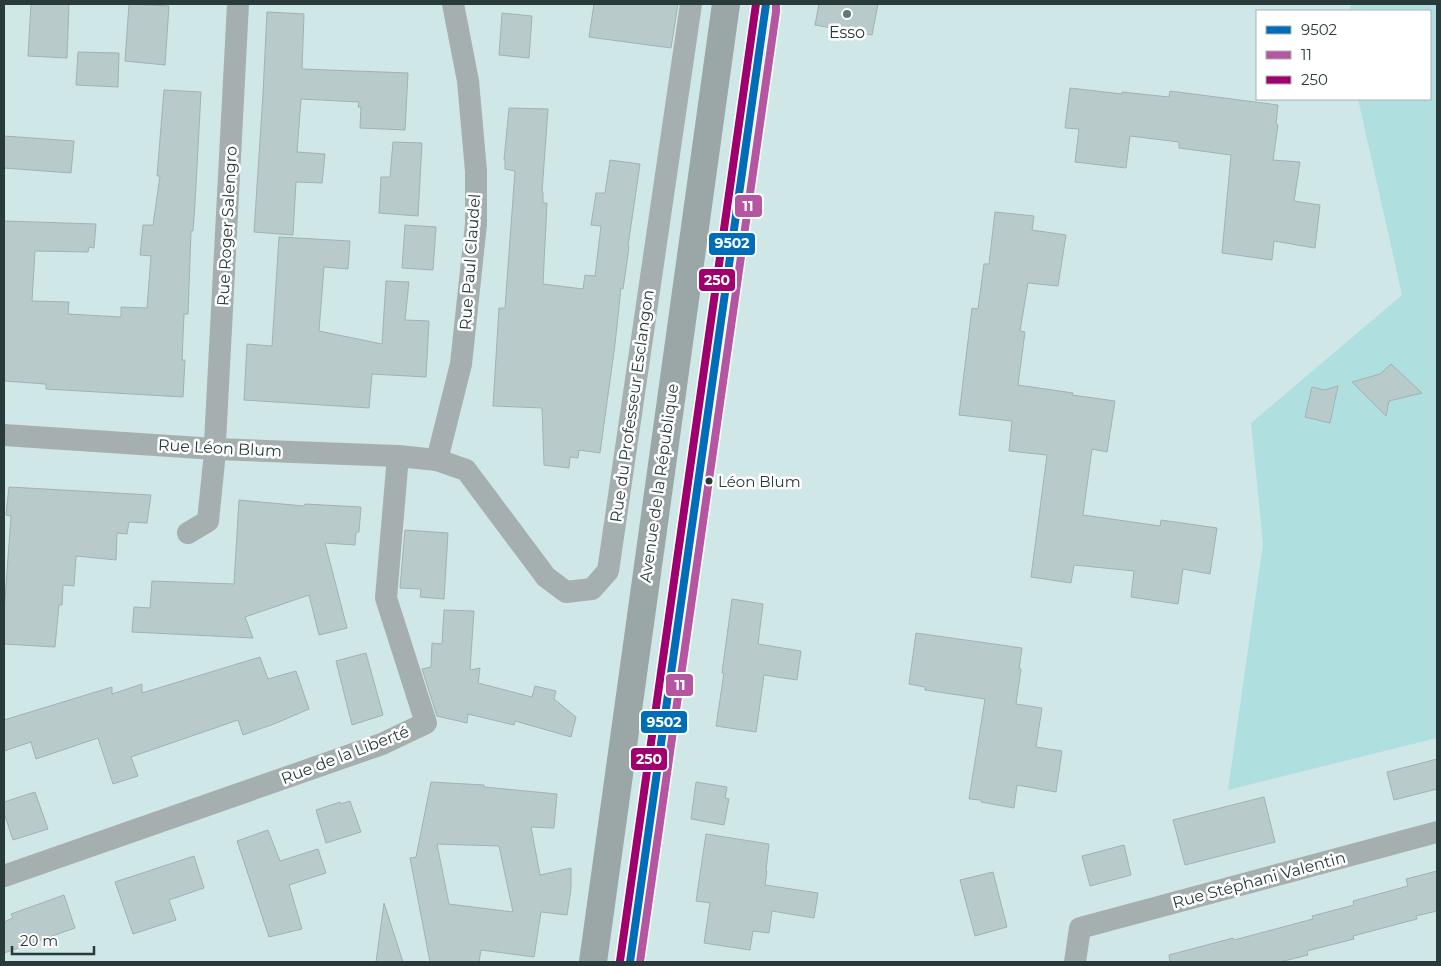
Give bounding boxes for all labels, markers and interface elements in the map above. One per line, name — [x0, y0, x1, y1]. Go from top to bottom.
marker: Esso — [841, 8, 853, 20]
legend — [1256, 10, 1431, 100]
text: 9502 — [1301, 20, 1337, 39]
place label: Esso — [829, 23, 865, 42]
text: 11 — [1301, 45, 1312, 64]
text: 250 — [1301, 70, 1328, 89]
street label: Rue Roger Salengro — [213, 145, 241, 307]
street label: Rue Paul Claudel — [456, 193, 484, 331]
line badge: 11 — [734, 194, 763, 218]
text: 11 — [743, 197, 753, 215]
line badge: 9502 — [708, 232, 756, 256]
text: 9502 — [715, 234, 749, 252]
line badge: 250 — [698, 268, 736, 292]
text: 250 — [704, 271, 730, 289]
street label: Rue du Professeur Esclangon — [606, 289, 658, 523]
street label: Avenue de la République — [636, 382, 682, 584]
street label: Rue Léon Blum — [157, 435, 283, 461]
place label: Léon Blum — [718, 472, 801, 491]
marker: Léon Blum — [704, 476, 714, 486]
line badge: 11 — [665, 673, 694, 697]
text: 11 — [675, 676, 685, 694]
line badge: 9502 — [640, 710, 688, 734]
text: 9502 — [647, 713, 681, 731]
street label: Rue de la Liberté — [278, 722, 412, 788]
line badge: 250 — [630, 747, 668, 771]
text: 250 — [636, 750, 662, 768]
street label: Rue Stéphani Valentin — [1170, 848, 1348, 912]
scale bar — [12, 924, 95, 956]
text: 20 m — [20, 931, 58, 950]

